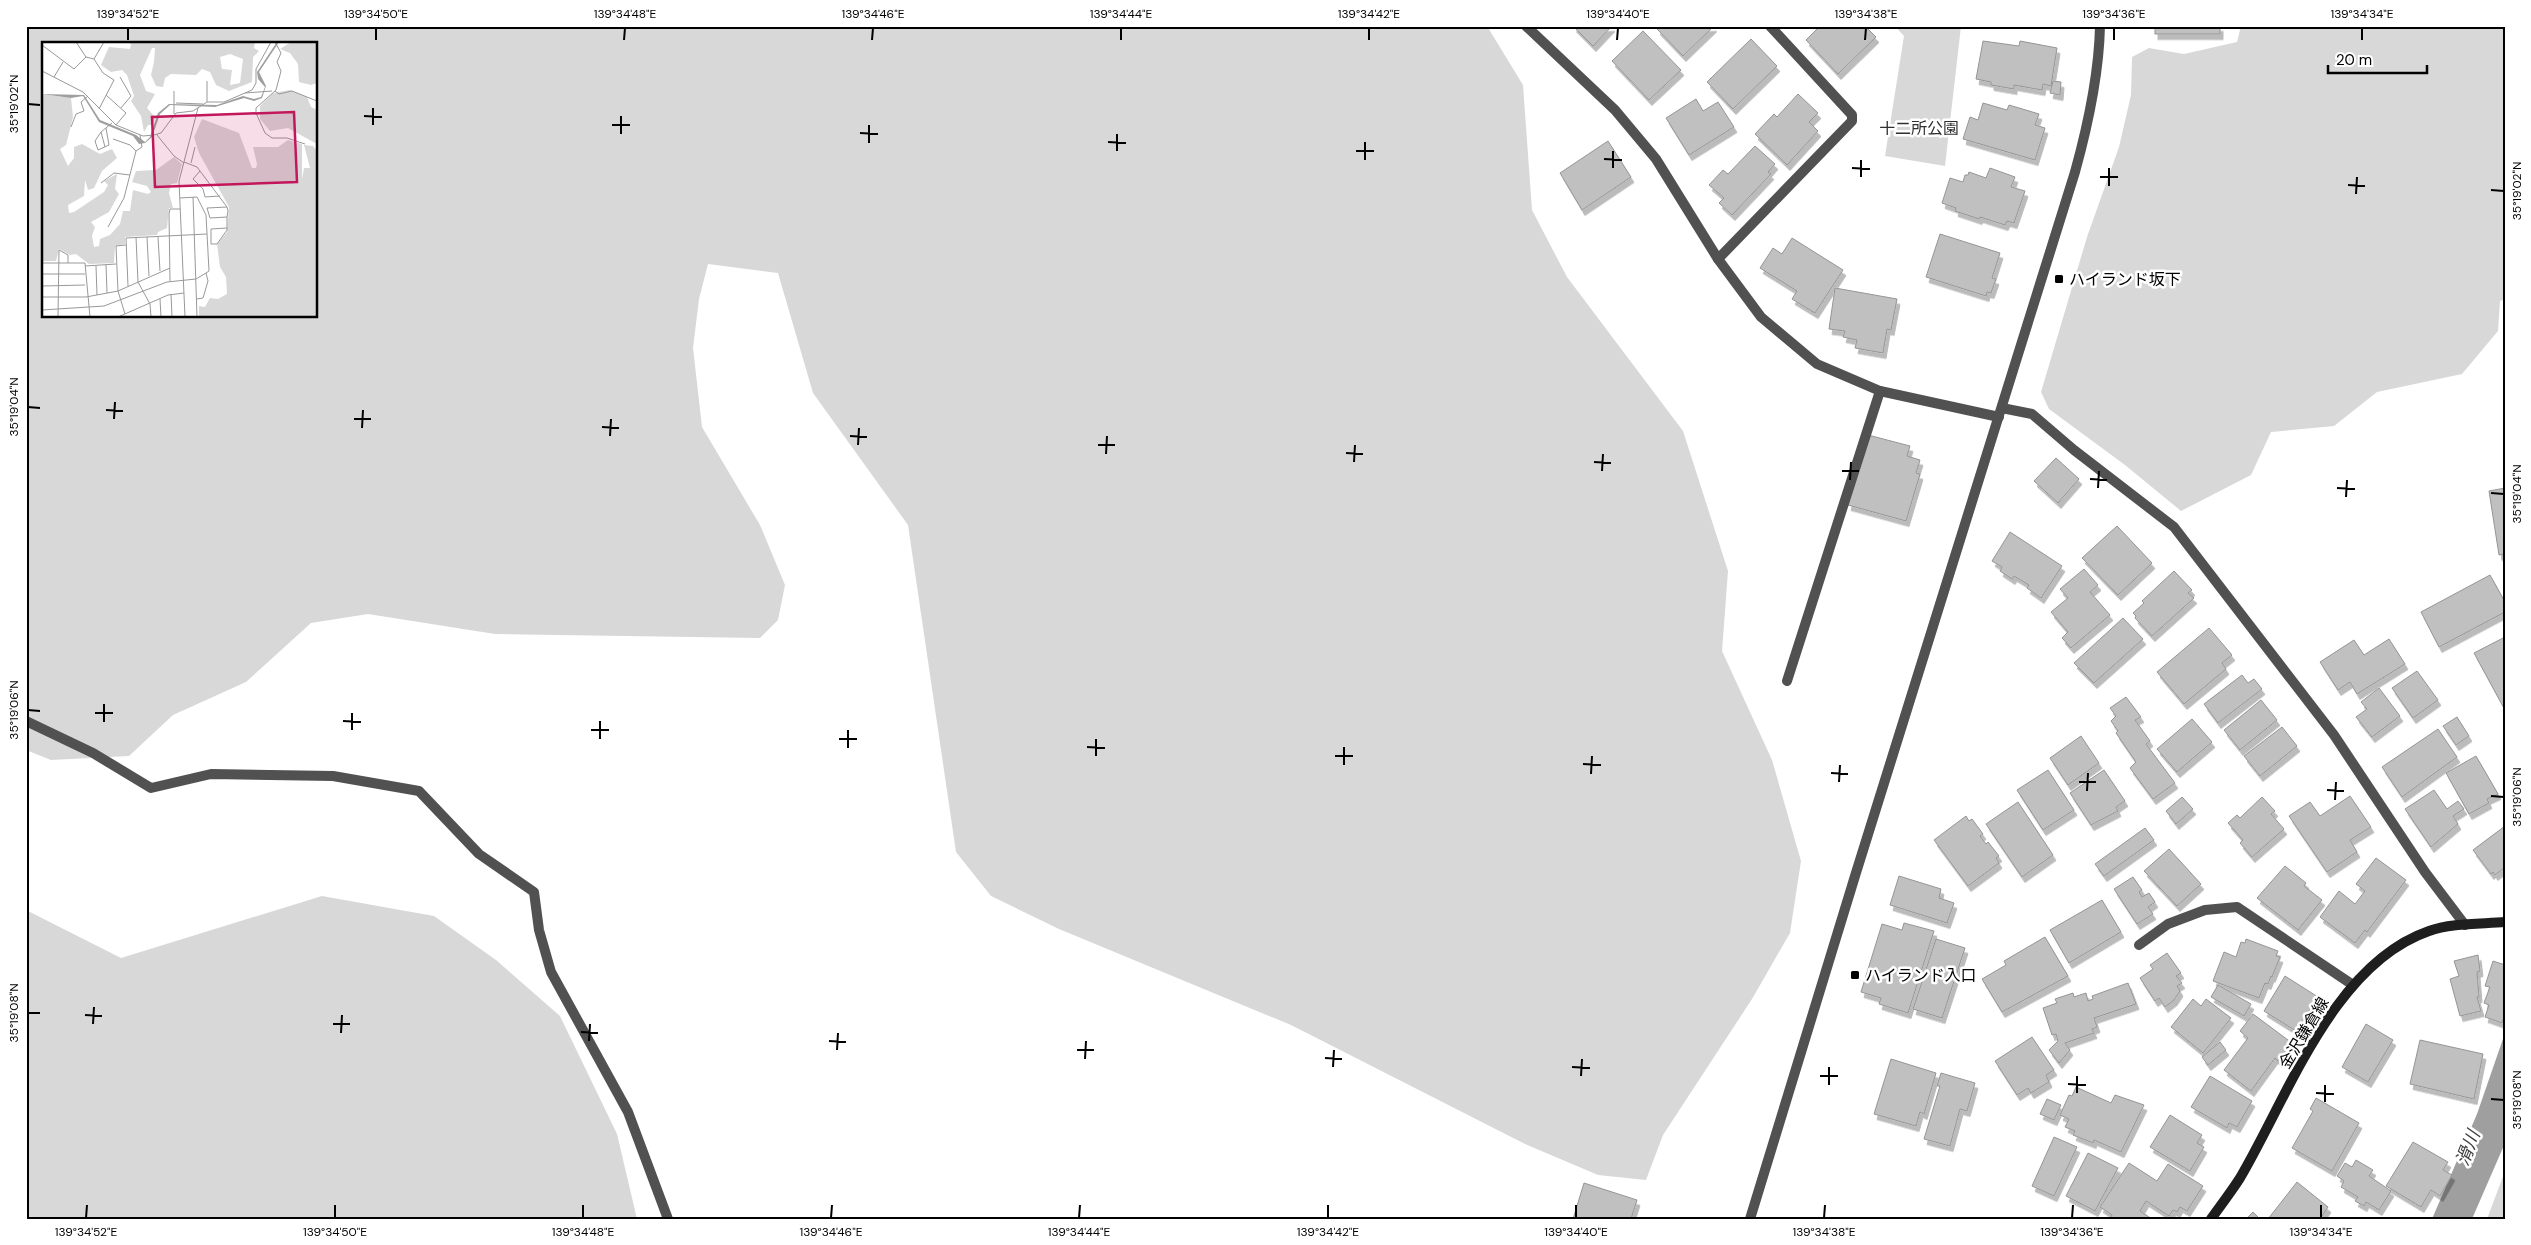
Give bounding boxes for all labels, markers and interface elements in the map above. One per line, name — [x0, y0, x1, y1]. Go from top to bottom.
text: 139°34'52"E — [97, 6, 159, 22]
text: 139°34'50"E — [344, 6, 408, 22]
text: 139°34'48"E — [594, 6, 657, 22]
text: 139°34'46"E — [842, 6, 905, 22]
text: 139°34'44"E — [1090, 6, 1153, 22]
text: 139°34'42"E — [1338, 6, 1400, 22]
text: 139°34'40"E — [1586, 6, 1650, 22]
text: 139°34'38"E — [1834, 6, 1898, 22]
text: 139°34'36"E — [2082, 6, 2146, 22]
text: 139°34'34"E — [2330, 6, 2394, 22]
inset map — [42, 42, 318, 318]
scale bar — [2328, 42, 2427, 74]
text: 20 m — [2336, 50, 2372, 70]
text: 35°19'02"N — [6, 75, 22, 133]
park label: 十二所公園 — [1879, 118, 1959, 139]
text: 35°19'02"N — [2509, 162, 2525, 220]
place label: ハイランド坂下 — [2069, 269, 2181, 290]
marker: ハイランド坂下 — [2053, 273, 2065, 285]
text: 35°19'04"N — [6, 378, 22, 437]
text: 35°19'04"N — [2509, 465, 2525, 524]
text: 35°19'06"N — [6, 680, 22, 740]
text: 35°19'06"N — [2509, 767, 2525, 827]
place label: ハイランド入口 — [1865, 965, 1977, 986]
marker: ハイランド入口 — [1849, 969, 1861, 981]
text: 35°19'08"N — [6, 983, 22, 1043]
street label: 金沢鎌倉線 — [2274, 993, 2334, 1073]
text: 35°19'08"N — [2509, 1070, 2525, 1130]
water label: 滑川 — [2450, 1125, 2486, 1169]
text: 139°34'52"E — [55, 1224, 117, 1240]
text: 139°34'50"E — [303, 1224, 367, 1240]
text: 139°34'48"E — [552, 1224, 615, 1240]
text: 139°34'46"E — [800, 1224, 863, 1240]
text: 139°34'44"E — [1048, 1224, 1111, 1240]
text: 139°34'42"E — [1297, 1224, 1359, 1240]
text: 139°34'40"E — [1544, 1224, 1608, 1240]
text: 139°34'38"E — [1792, 1224, 1856, 1240]
text: 139°34'36"E — [2040, 1224, 2104, 1240]
text: 139°34'34"E — [2289, 1224, 2353, 1240]

